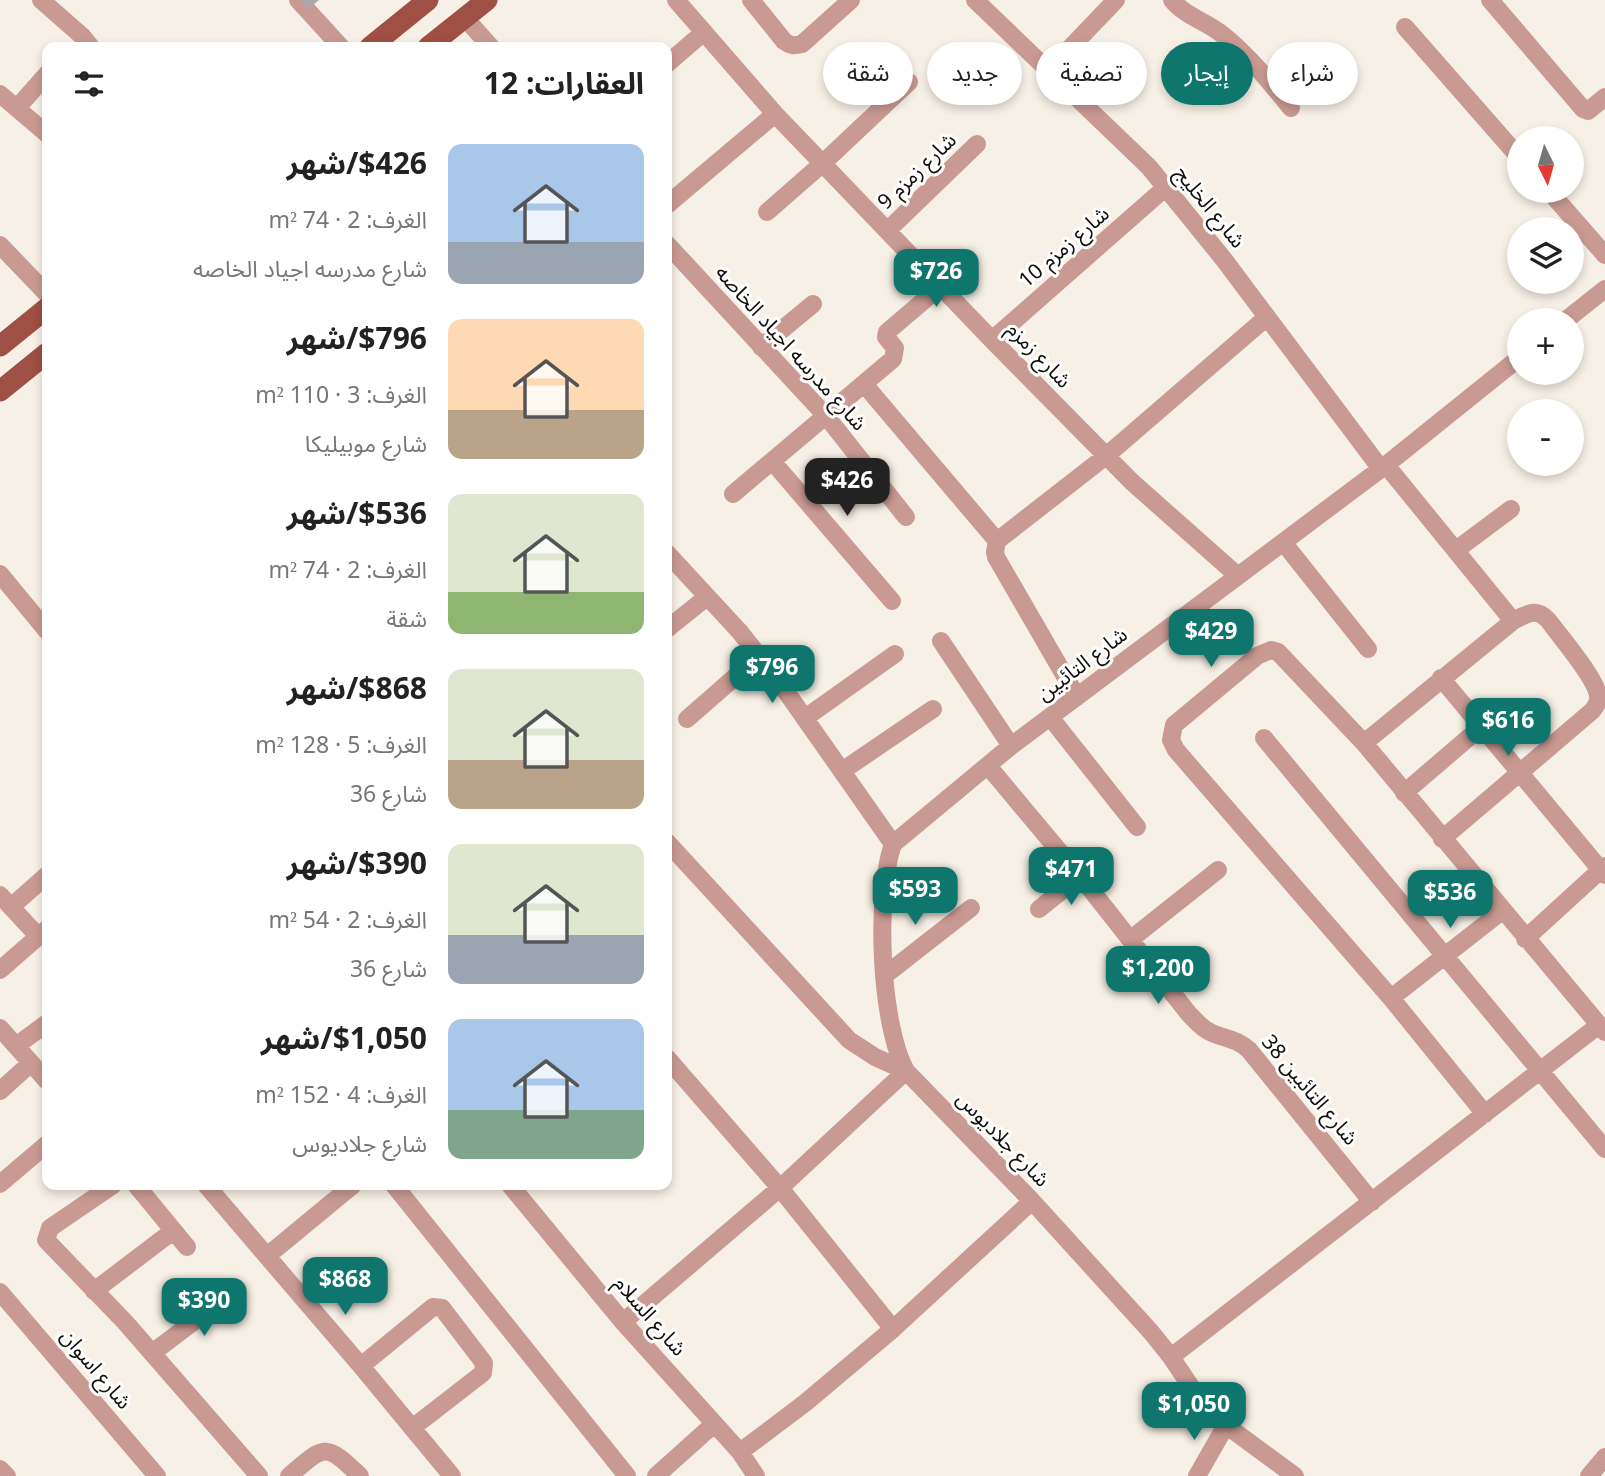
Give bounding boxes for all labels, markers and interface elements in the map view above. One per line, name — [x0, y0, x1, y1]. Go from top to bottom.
chip: شقة — [823, 42, 913, 105]
chip: جديد — [927, 42, 1022, 105]
chip: تصفية — [1036, 42, 1147, 105]
chip: إيجار — [1161, 42, 1253, 105]
chip: شراء — [1267, 42, 1358, 105]
text: العقارات: 12 — [484, 53, 644, 116]
icon: filters — [70, 65, 108, 103]
street label: شارع زمزم 9 — [866, 121, 968, 221]
north arrow — [1507, 126, 1584, 203]
map controls — [1507, 126, 1584, 476]
text: $426/شهر — [287, 133, 427, 196]
street label: شارع الخليج — [1162, 155, 1258, 259]
icon: home — [504, 172, 588, 256]
street label: شارع زمزم 10 — [1008, 194, 1120, 300]
text: الغرف: 2 · 74 m² — [268, 196, 427, 245]
button: layers — [1507, 217, 1584, 294]
text: شارع مدرسه اجياد الخاصه — [193, 245, 427, 294]
text: $726 — [910, 247, 962, 296]
pin: $726 — [895, 250, 977, 309]
street label: شارع مدرسه اجياد الخاصه — [703, 254, 879, 442]
text: $796/شهر — [287, 308, 427, 371]
button: + — [1507, 308, 1584, 385]
street label: شارع زمزم — [995, 310, 1083, 400]
icon: home — [504, 347, 588, 431]
text: الغرف: 3 · 110 m² — [255, 371, 427, 420]
button: − — [1507, 399, 1584, 476]
text: شارع موبيليكا — [305, 420, 427, 469]
text: $426 — [821, 456, 873, 505]
pin: $426 — [806, 458, 888, 518]
text: $536/شهر — [287, 483, 427, 546]
icon: home — [504, 522, 588, 606]
text: الغرف: 2 · 74 m² — [268, 546, 427, 595]
text: شقة — [386, 595, 427, 644]
text: $429 — [1185, 607, 1237, 656]
pin: $429 — [1170, 610, 1252, 669]
street label: شارع التائبين — [1026, 614, 1138, 714]
text: $796 — [746, 643, 798, 692]
pin: $796 — [731, 646, 813, 705]
text: $868/شهر — [287, 658, 427, 721]
text: $616 — [1482, 696, 1534, 745]
icon: home — [504, 697, 588, 781]
pin: $616 — [1467, 698, 1549, 758]
text: الغرف: 5 · 128 m² — [255, 721, 427, 770]
text: شارع 36 — [350, 770, 427, 819]
text: $390/شهر — [287, 833, 427, 896]
text: $471 — [1045, 845, 1097, 894]
pin: $471 — [1030, 848, 1112, 907]
text: $593 — [889, 865, 941, 914]
pin: $593 — [874, 867, 956, 927]
text: $536 — [1424, 868, 1476, 917]
pin: $536 — [1409, 870, 1491, 930]
icon: home — [504, 872, 588, 956]
text: الغرف: 2 · 54 m² — [268, 896, 427, 945]
text: $1,200 — [1122, 944, 1194, 993]
text: شارع 36 — [350, 945, 427, 994]
pin: $1,200 — [1101, 946, 1215, 1006]
text: $1,050/شهر — [261, 1008, 427, 1071]
street label: شارع التائبين 38 — [1249, 1024, 1371, 1156]
icon: home — [504, 1047, 588, 1131]
text: الغرف: 4 · 152 m² — [255, 1071, 427, 1120]
street label: شارع جلاديوس — [944, 1080, 1062, 1198]
text: شارع جلاديوس — [292, 1120, 427, 1169]
text: $868 — [319, 1255, 371, 1304]
pin: $868 — [304, 1258, 386, 1317]
street label: شارع السلام — [601, 1265, 699, 1367]
text: $390 — [178, 1276, 230, 1325]
pin: $390 — [163, 1278, 245, 1338]
street label: شارع اسوان — [48, 1318, 144, 1420]
text: $1,050 — [1158, 1380, 1230, 1429]
pin: $1,050 — [1137, 1382, 1251, 1442]

